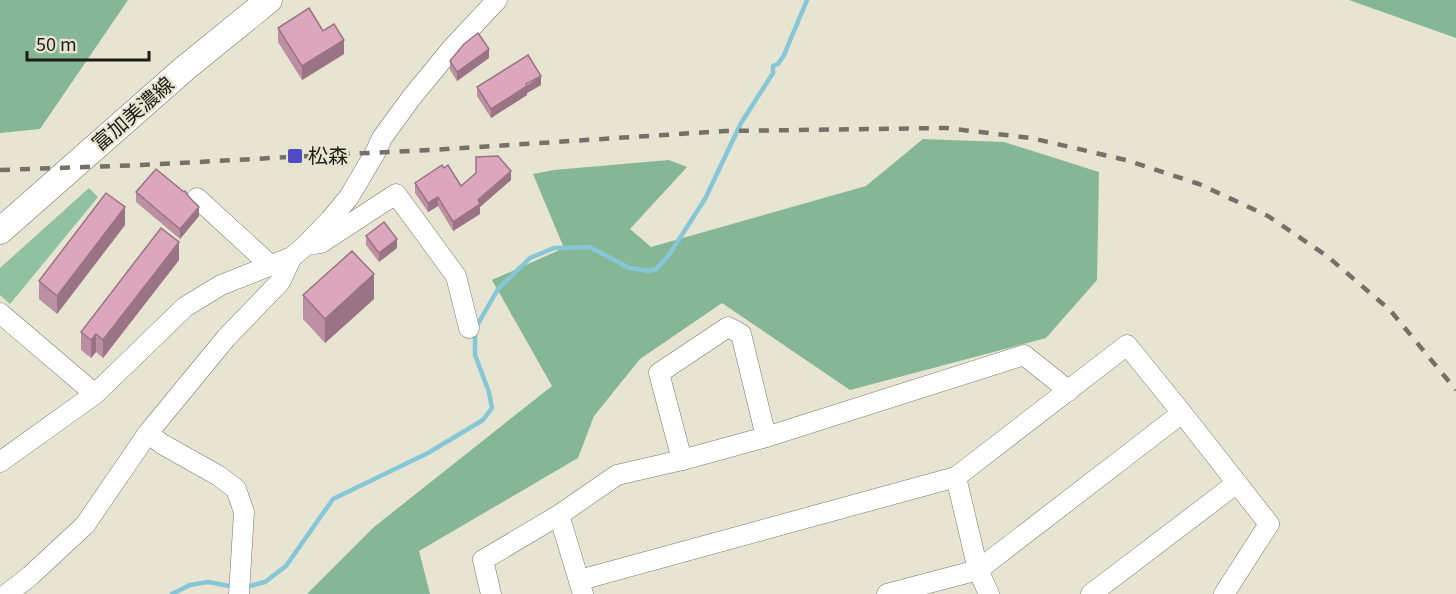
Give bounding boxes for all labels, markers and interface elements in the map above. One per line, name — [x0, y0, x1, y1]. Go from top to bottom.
scale bar — [27, 24, 148, 62]
text: 50 m — [36, 30, 77, 56]
street label: 富加美濃線 — [85, 69, 179, 157]
place label: 松森 — [308, 140, 348, 169]
marker: 松森 — [286, 147, 304, 165]

